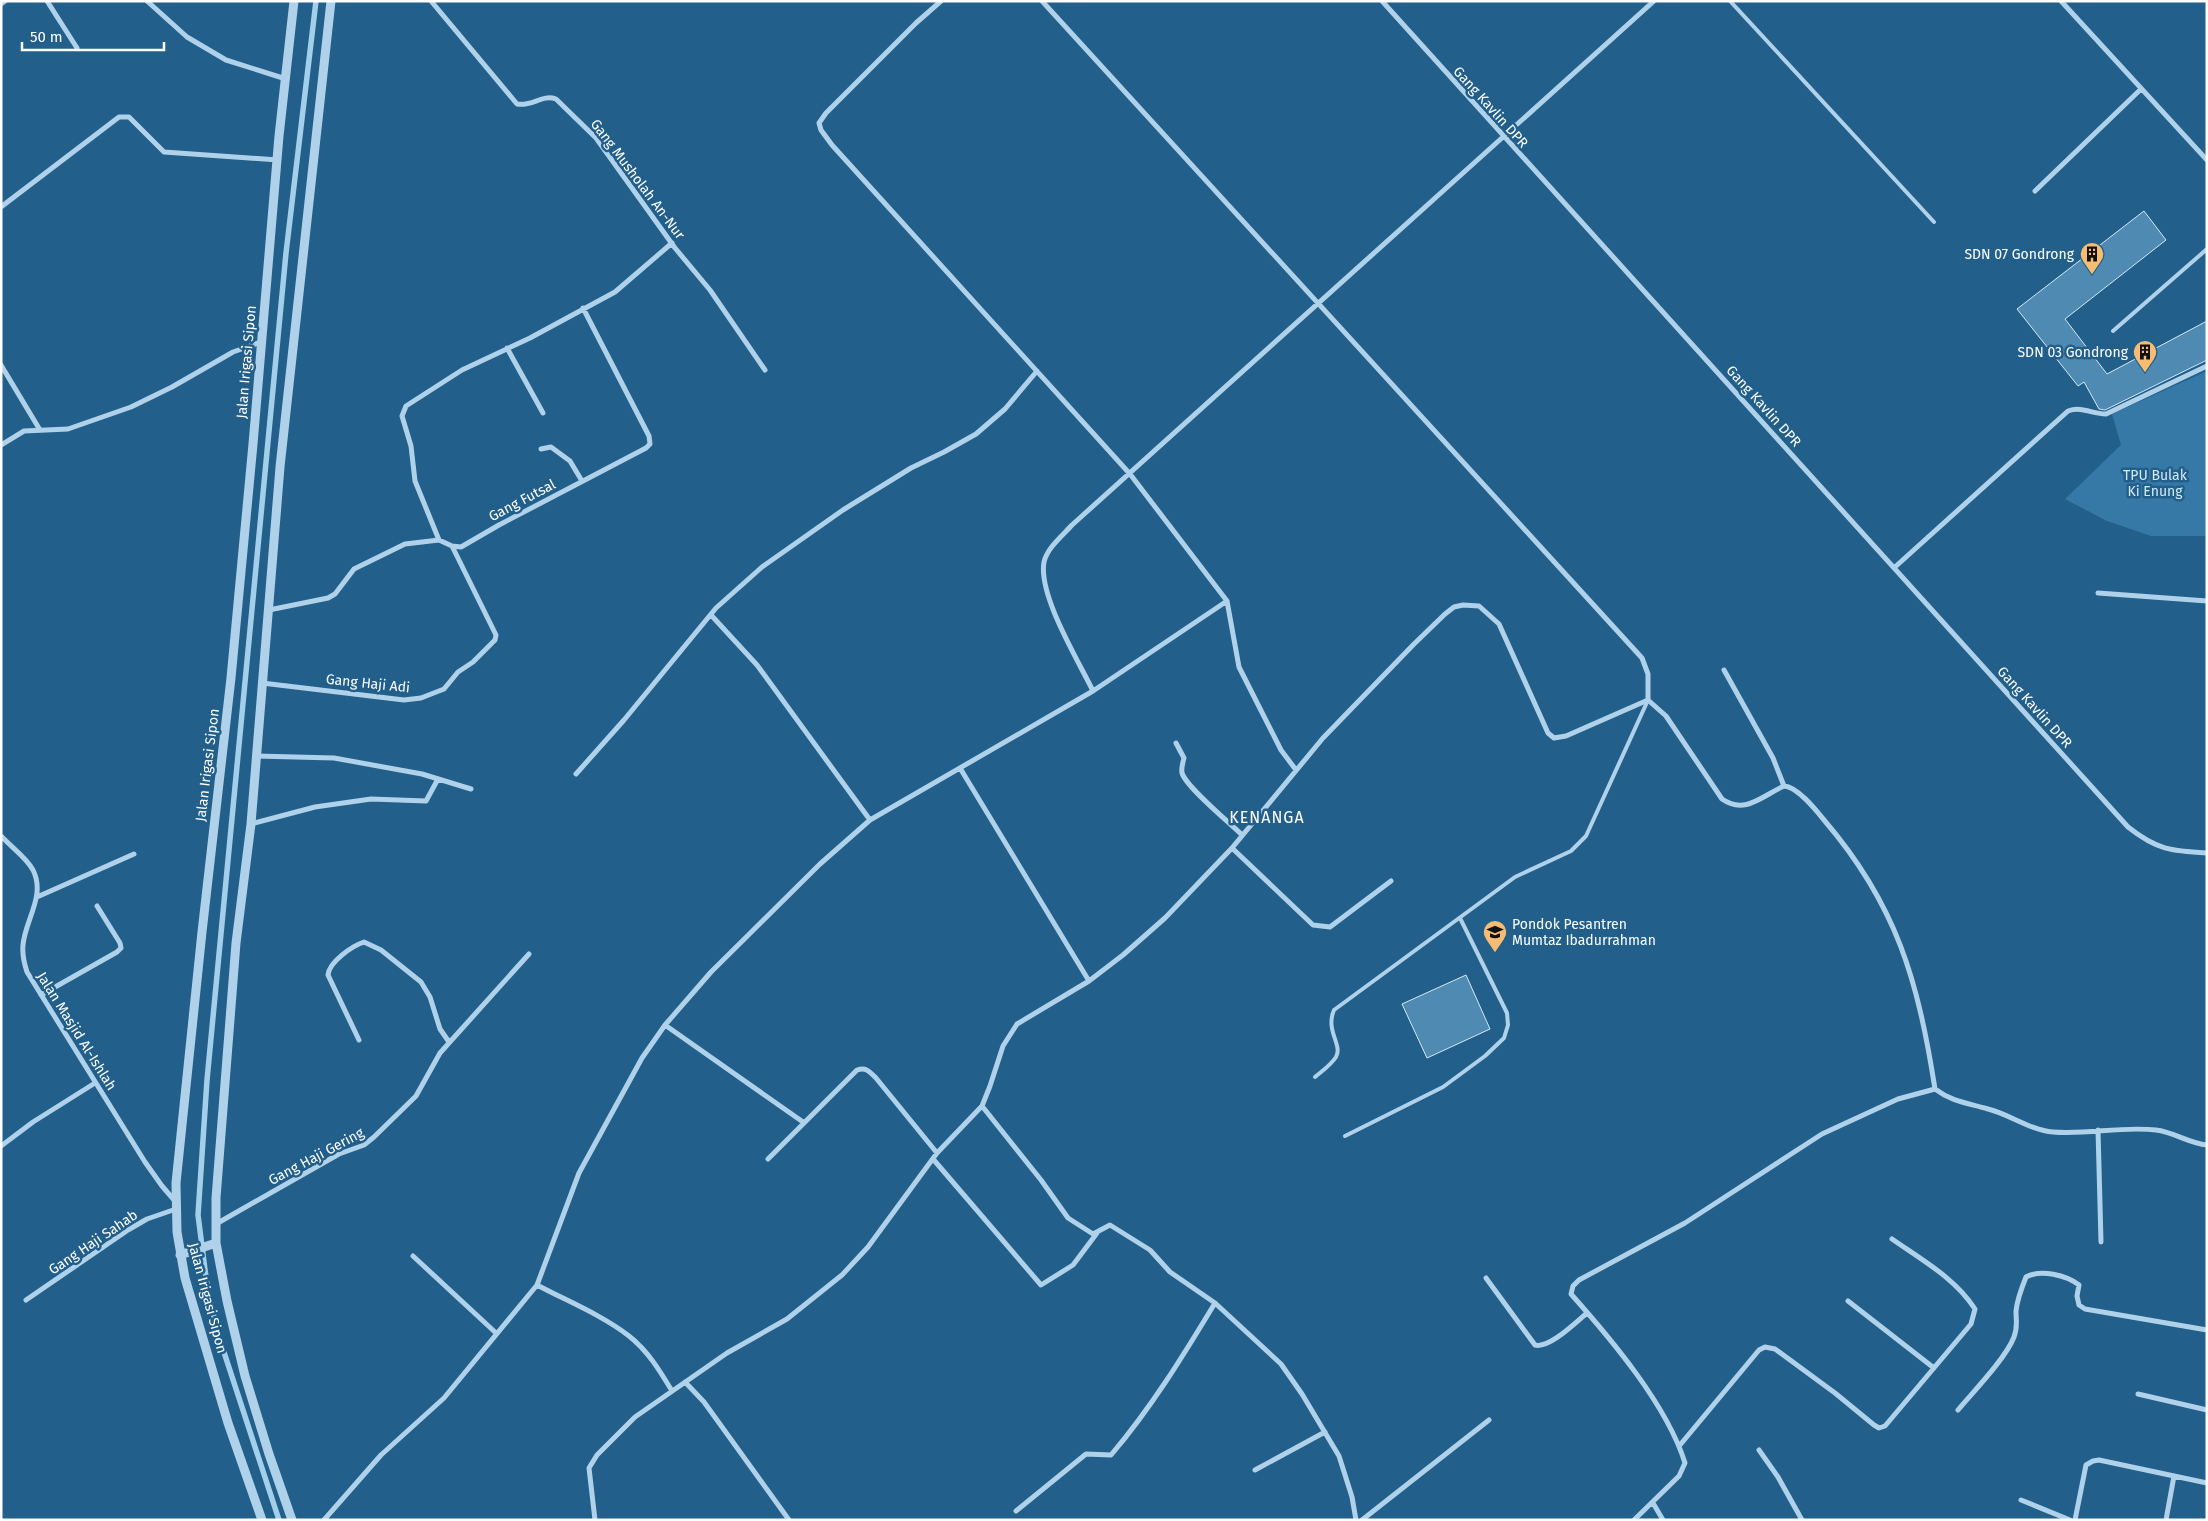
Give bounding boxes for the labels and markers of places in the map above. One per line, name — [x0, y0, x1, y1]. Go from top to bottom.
building icon: SDN 07 Gondrong — [2079, 241, 2105, 275]
place label: SDN 07 Gondrong — [1964, 246, 2075, 263]
building icon: SDN 03 Gondrong — [2132, 339, 2158, 373]
place label: SDN 03 Gondrong — [2017, 344, 2129, 361]
place label: Pondok Pesantren Mumtaz Ibadurrahman — [1512, 916, 1656, 949]
school or university icon: Pondok Pesantren Mumtaz Ibadurrahman — [1482, 919, 1508, 953]

